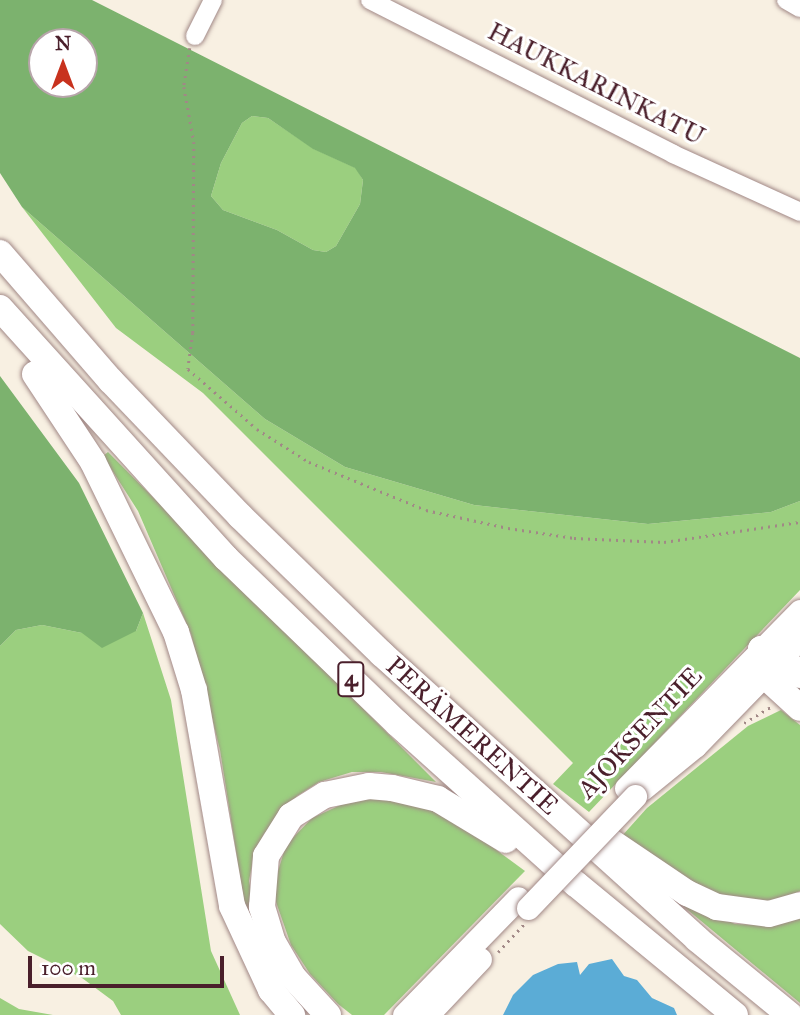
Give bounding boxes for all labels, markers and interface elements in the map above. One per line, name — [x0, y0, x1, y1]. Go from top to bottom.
street label: HAUKKARINKATU — [482, 16, 710, 152]
north arrow — [28, 28, 98, 98]
text: N — [55, 32, 71, 55]
street label: PERÄMERENTIE — [379, 650, 565, 822]
road number: 4 — [337, 658, 365, 700]
street label: AJOKSENTIE — [571, 661, 709, 805]
scale bar — [32, 942, 228, 986]
text: 100 m — [41, 955, 96, 981]

